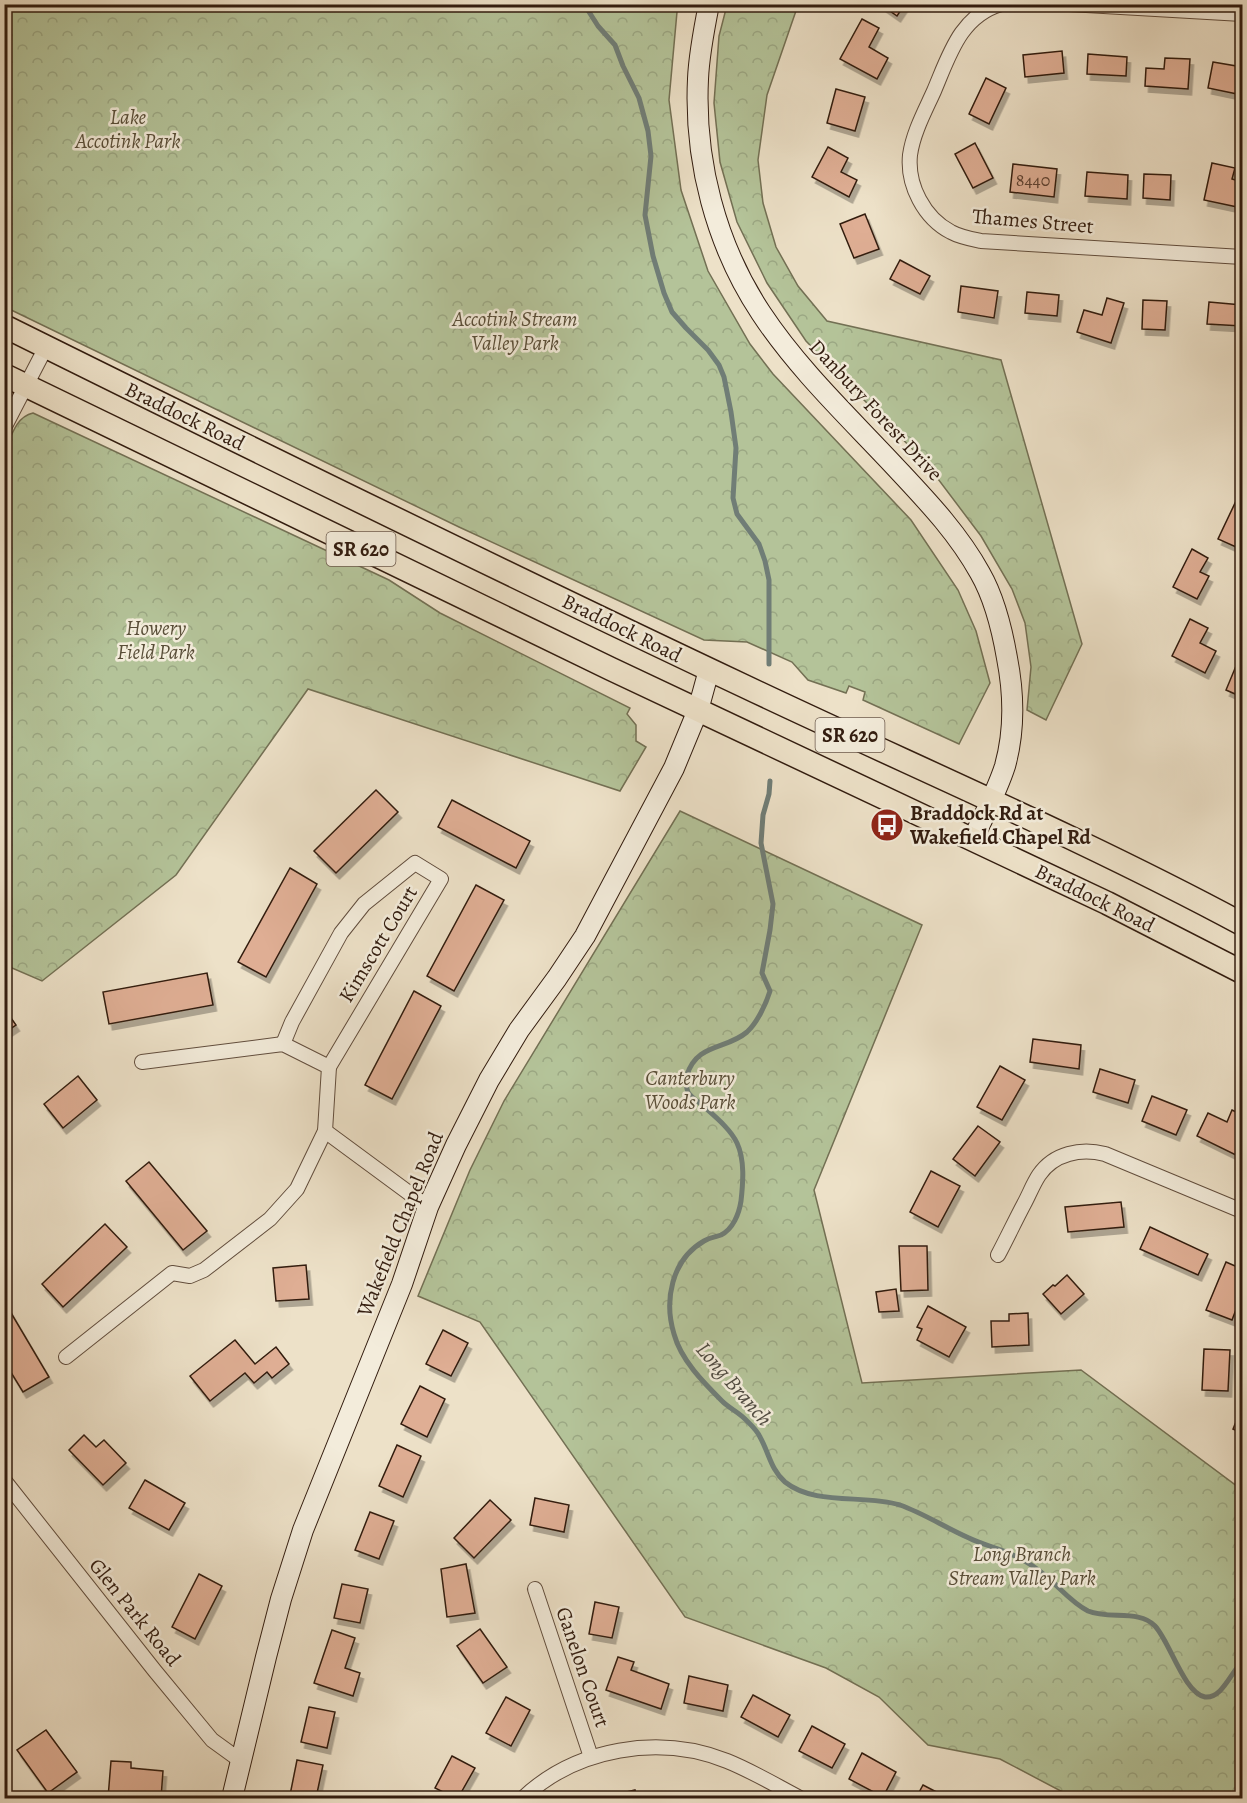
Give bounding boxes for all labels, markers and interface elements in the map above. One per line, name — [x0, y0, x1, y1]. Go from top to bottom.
park label: Lake Accotink Park — [75, 103, 180, 155]
house number: 8440 — [1016, 168, 1050, 192]
street label: Thames Street — [971, 202, 1095, 240]
park label: Accotink Stream Valley Park — [452, 305, 577, 357]
street label: Danbury Forest Drive — [803, 333, 949, 487]
street label: Braddock Road — [120, 375, 250, 457]
road number: SR 620 — [326, 532, 395, 566]
street label: Braddock Road — [557, 587, 687, 669]
park label: Howery Field Park — [117, 614, 195, 666]
road number: SR 620 — [816, 718, 884, 752]
place label: Braddock Rd at Wakefield Chapel Rd — [909, 799, 1092, 851]
bus stop icon: Braddock Rd at Wakefield Chapel Rd — [869, 807, 905, 843]
street label: Braddock Road — [1030, 857, 1160, 939]
street label: Kimscott Court — [332, 880, 424, 1008]
park label: Canterbury Woods Park — [644, 1064, 736, 1116]
street label: Wakefield Chapel Road — [350, 1127, 450, 1322]
water label: Long Branch — [689, 1335, 779, 1433]
park label: Long Branch Stream Valley Park — [948, 1540, 1096, 1592]
street label: Glen Park Road — [83, 1552, 188, 1672]
street label: Ganelon Court — [549, 1603, 617, 1731]

